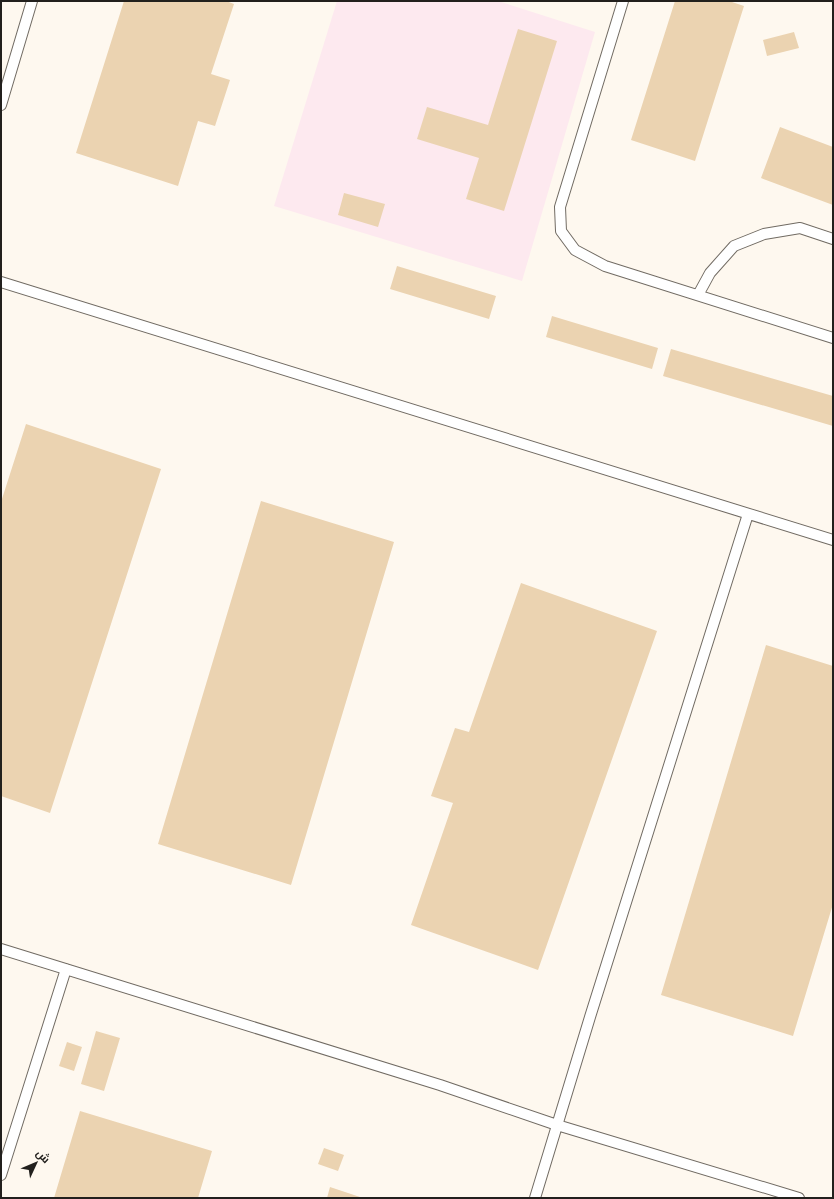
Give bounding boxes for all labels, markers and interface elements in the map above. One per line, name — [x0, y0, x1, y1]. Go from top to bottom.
north arrow — [16, 1143, 56, 1183]
text: ش — [33, 1145, 54, 1166]

